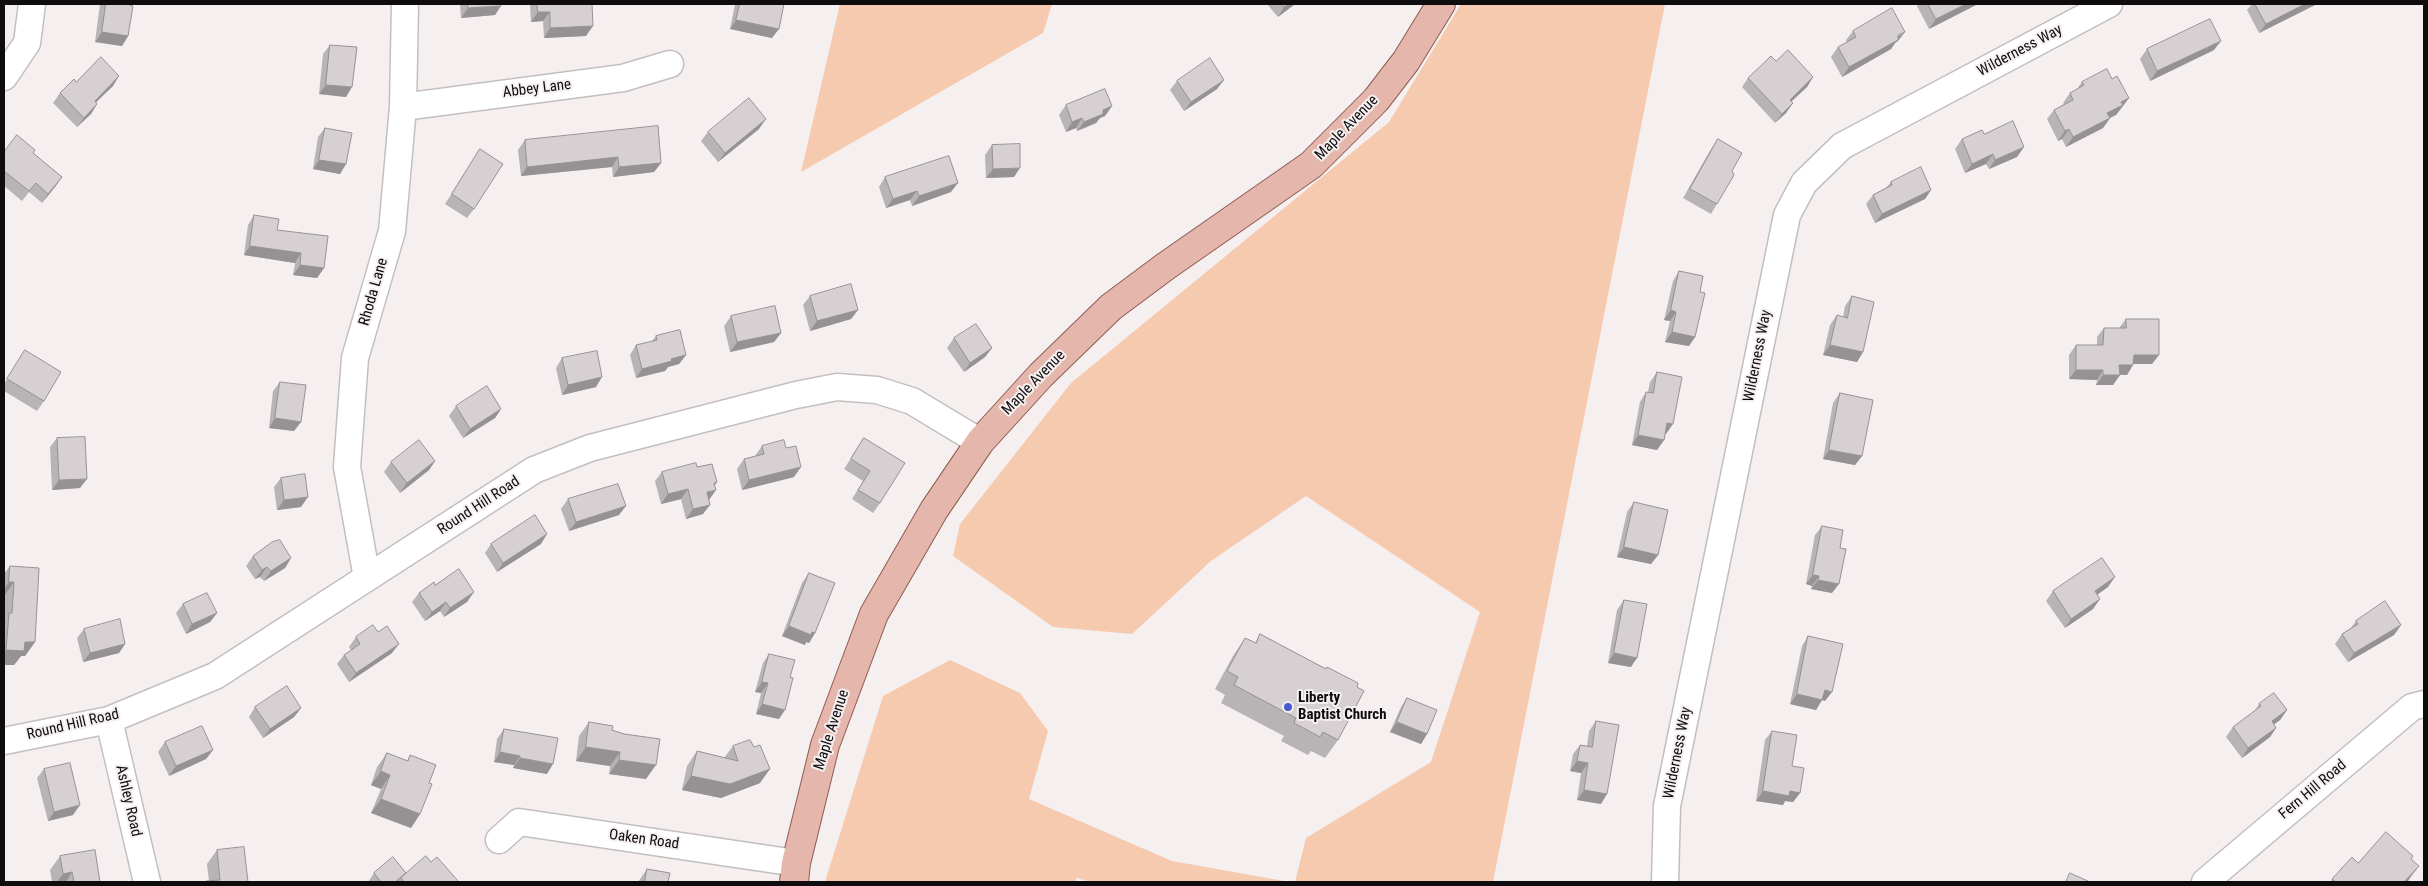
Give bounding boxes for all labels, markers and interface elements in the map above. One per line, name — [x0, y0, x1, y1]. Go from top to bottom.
street label: Wilderness Way — [1975, 21, 2065, 81]
street label: Abbey Lane — [502, 76, 572, 102]
street label: Maple Avenue — [1312, 92, 1382, 164]
street label: Rhoda Lane — [356, 256, 392, 328]
street label: Wilderness Way — [1740, 308, 1776, 404]
street label: Maple Avenue — [999, 347, 1069, 419]
street label: Round Hill Road — [435, 473, 523, 539]
street label: Maple Avenue — [811, 688, 853, 772]
place label: Liberty Baptist Church — [1298, 689, 1387, 724]
marker: Liberty Baptist Church — [1282, 701, 1294, 713]
street label: Wilderness Way — [1660, 705, 1696, 801]
street label: Round Hill Road — [25, 706, 121, 744]
street label: Fern Hill Road — [2276, 757, 2350, 823]
street label: Ashley Road — [111, 763, 145, 839]
street label: Oaken Road — [608, 826, 680, 854]

